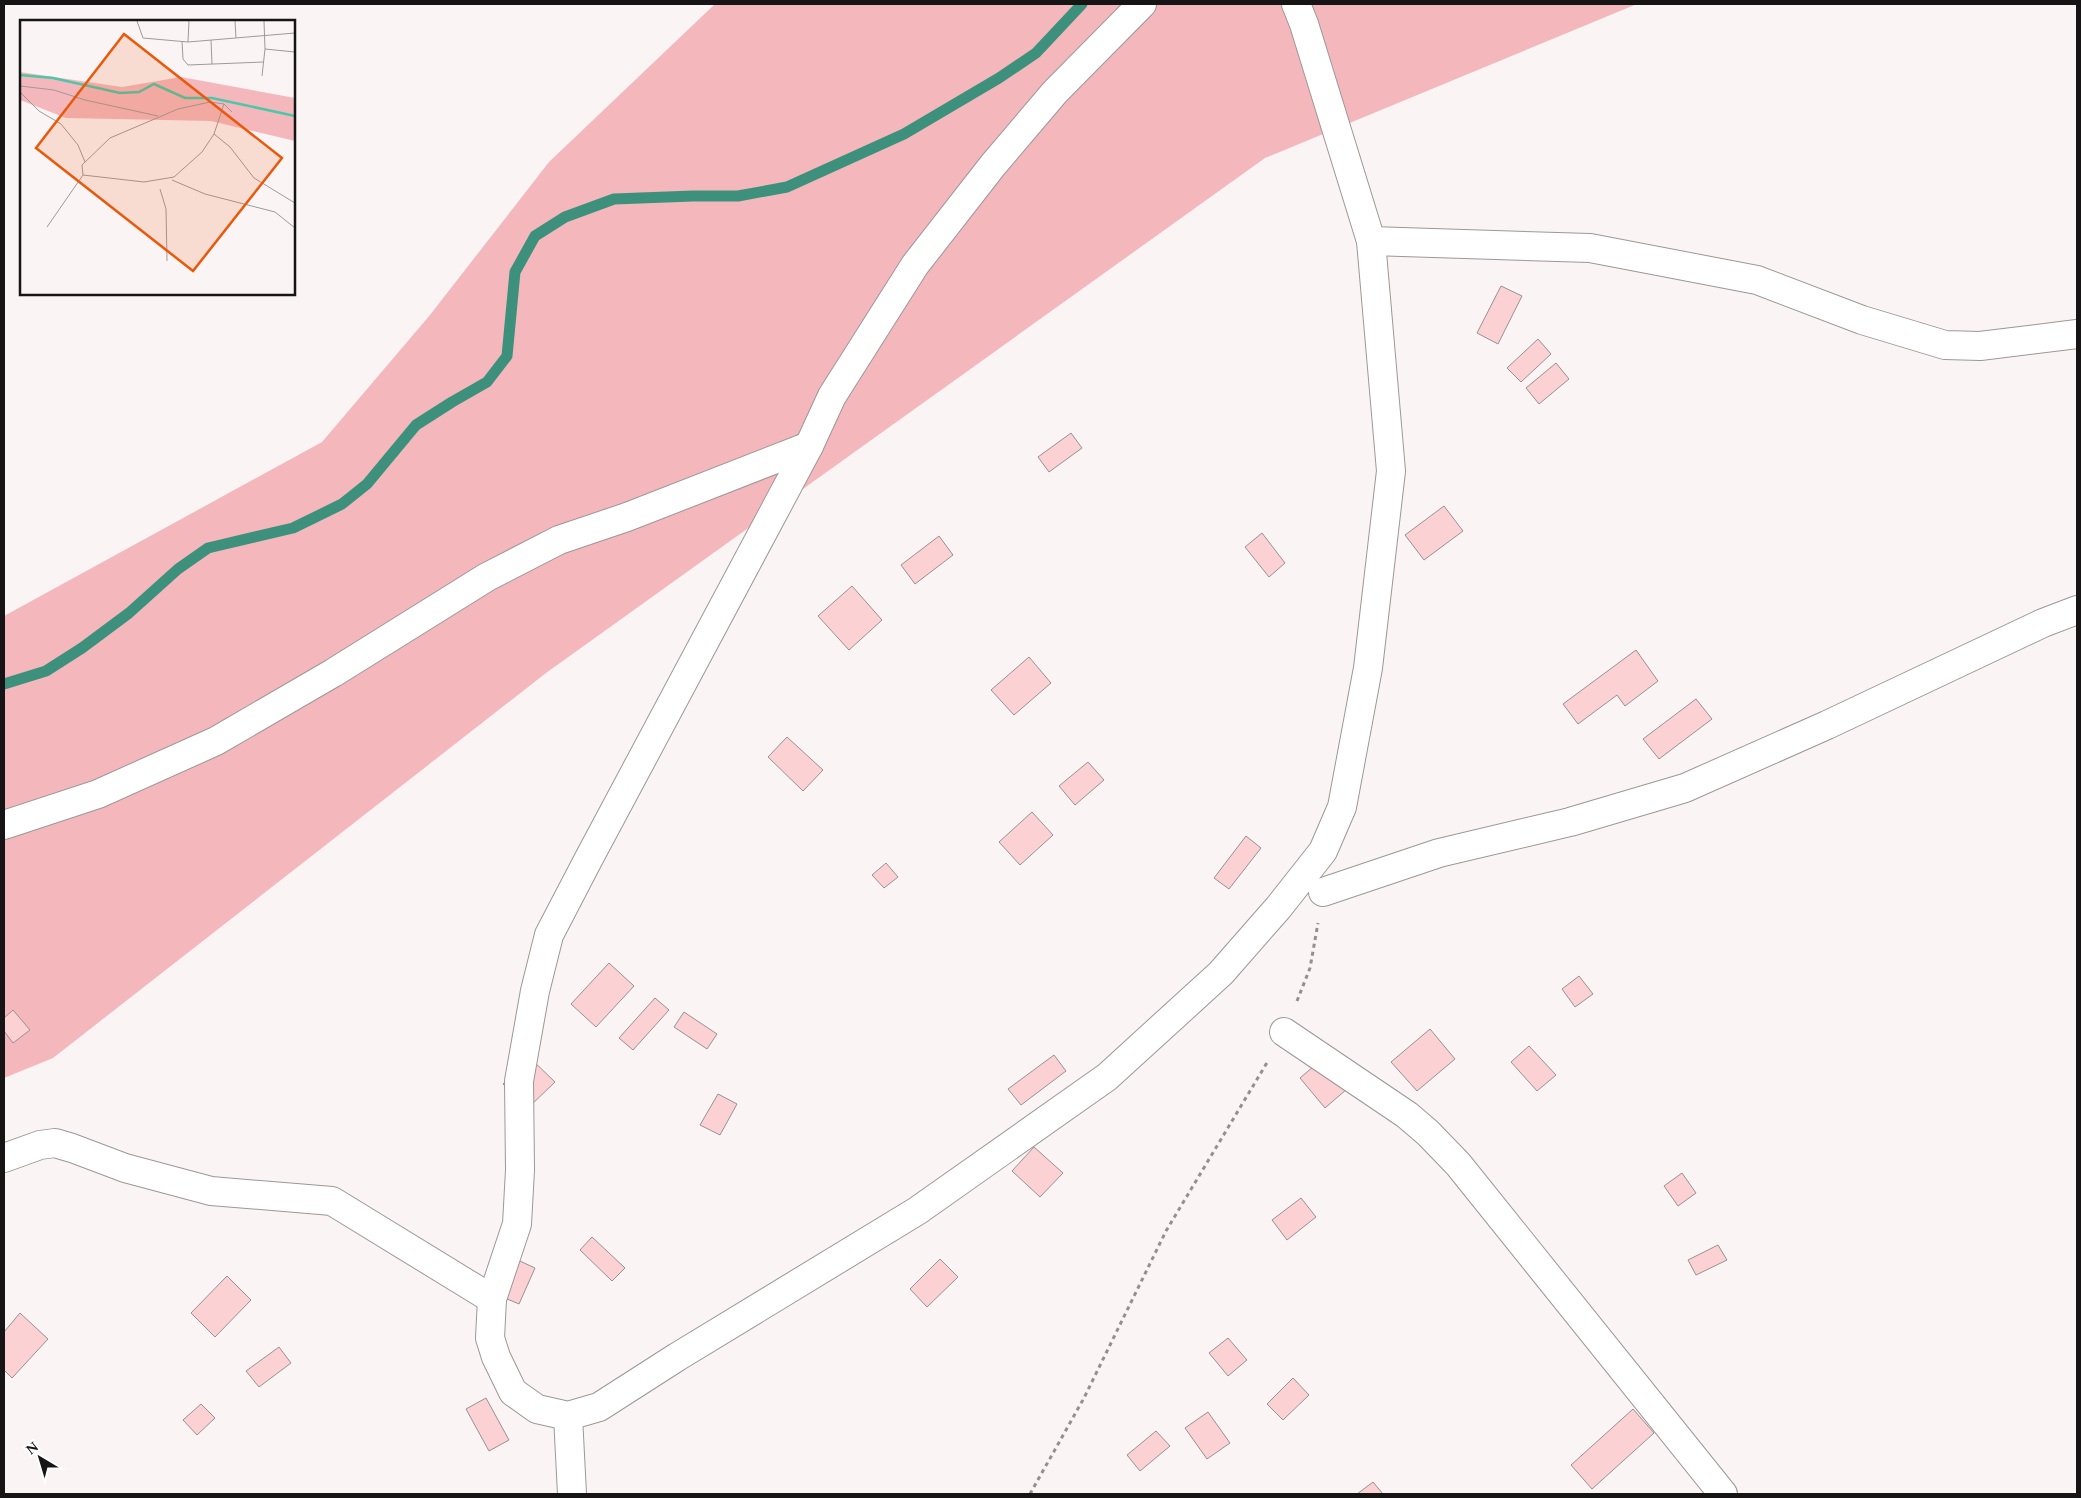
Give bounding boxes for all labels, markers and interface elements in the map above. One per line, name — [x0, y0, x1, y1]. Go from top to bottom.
inset map — [20, 20, 295, 295]
north arrow — [15, 1433, 65, 1483]
text: N — [21, 1436, 43, 1460]

